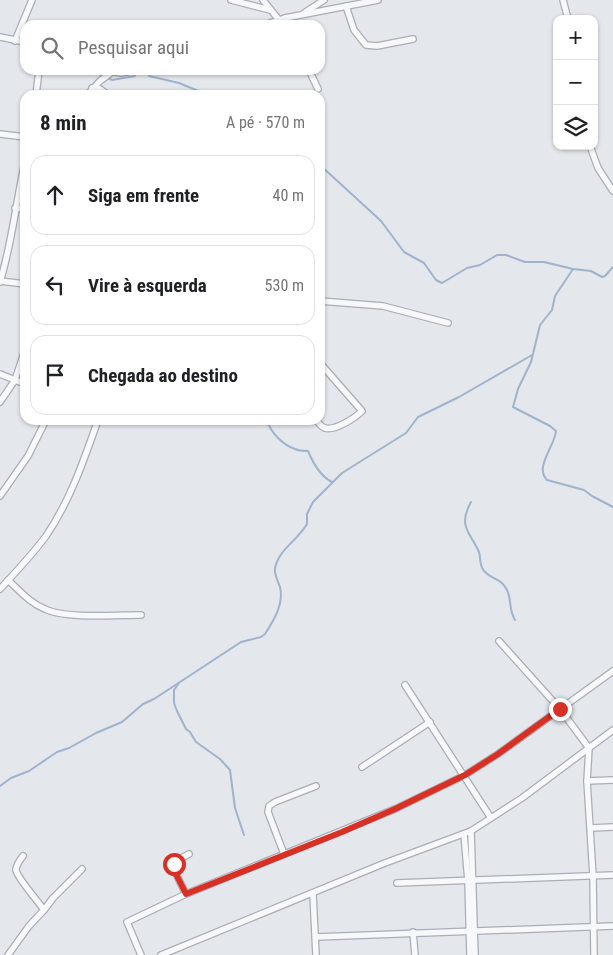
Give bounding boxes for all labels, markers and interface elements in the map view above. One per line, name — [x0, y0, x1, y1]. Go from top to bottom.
map controls — [553, 15, 598, 150]
button: + — [553, 15, 598, 60]
search box — [20, 20, 325, 75]
icon: search — [38, 34, 66, 62]
text: Pesquisar aqui — [78, 36, 189, 59]
button: − — [553, 60, 598, 105]
button: layers — [553, 105, 598, 150]
text: 8 min — [40, 111, 87, 135]
text: A pé · 570 m — [226, 113, 305, 132]
icon: ahead — [41, 181, 69, 209]
text: Siga em frente — [88, 184, 199, 207]
text: 40 m — [272, 186, 304, 205]
icon: left — [41, 271, 69, 299]
text: Vire à esquerda — [88, 274, 207, 297]
text: 530 m — [265, 276, 304, 295]
icon: arrive — [41, 361, 69, 389]
text: Chegada ao destino — [88, 364, 238, 387]
route end — [549, 698, 572, 721]
route start — [163, 853, 186, 876]

